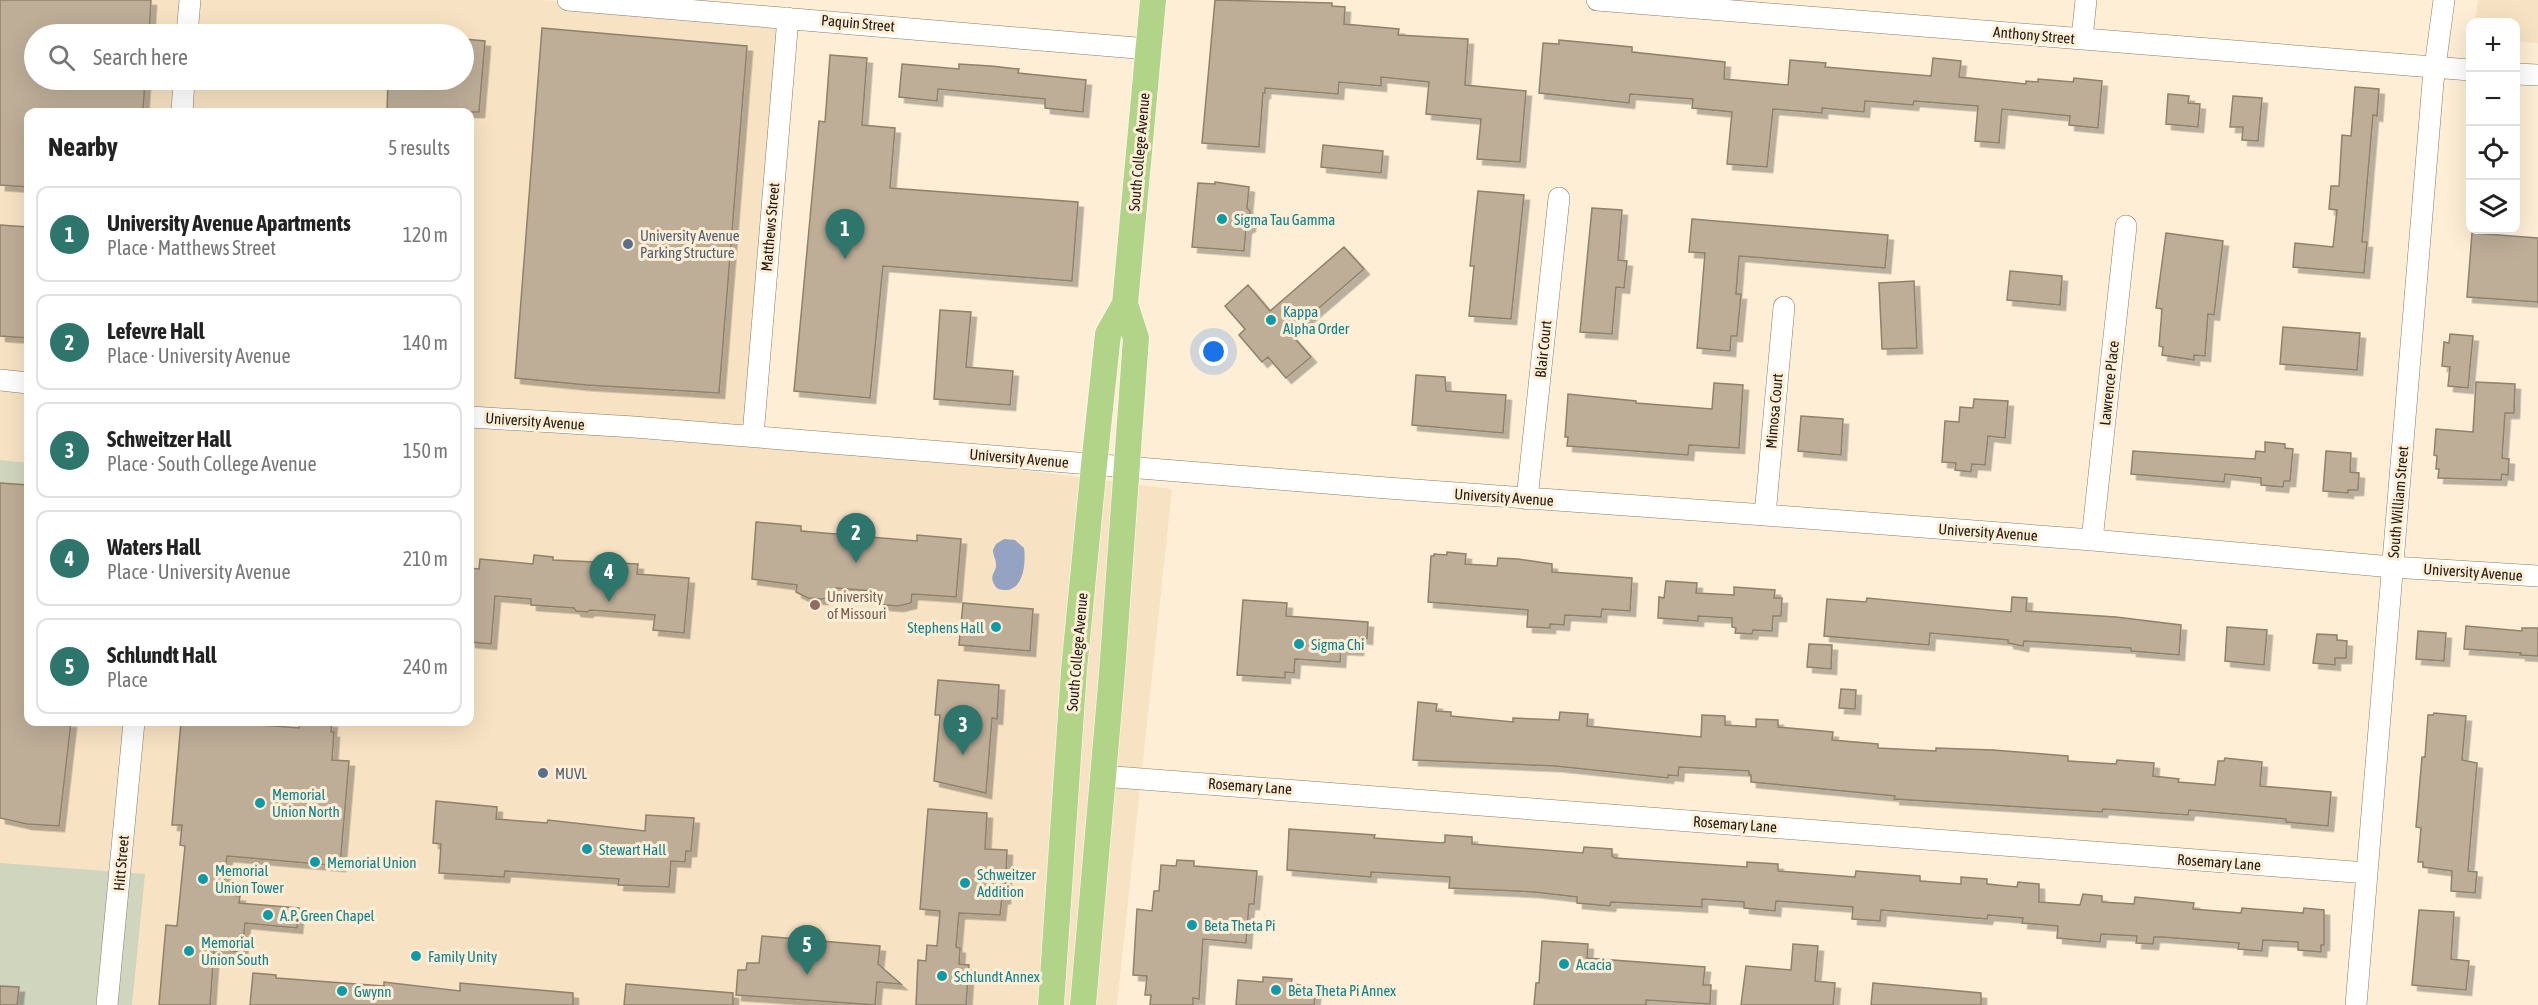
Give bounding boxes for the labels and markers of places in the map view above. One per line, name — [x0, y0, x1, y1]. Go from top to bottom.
pin: 1 — [826, 210, 864, 259]
place label: Sigma Tau Gamma — [1234, 211, 1335, 228]
marker: Sigma Tau Gamma — [1215, 212, 1229, 226]
place label: University Avenue Parking Structure — [640, 227, 740, 261]
marker: University Avenue Parking Structure — [621, 237, 635, 251]
place label: Kappa Alpha Order — [1283, 303, 1350, 337]
marker: Kappa Alpha Order — [1264, 313, 1278, 327]
pin: 2 — [836, 514, 876, 563]
pin: 4 — [590, 552, 628, 602]
place label: University of Missouri — [827, 588, 887, 622]
marker: University of Missouri — [808, 598, 822, 612]
place label: Stephens Hall — [907, 619, 984, 636]
marker: Stephens Hall — [989, 620, 1003, 634]
place label: Sigma Chi — [1311, 636, 1365, 653]
marker: Sigma Chi — [1292, 637, 1306, 651]
pin: 3 — [944, 706, 982, 755]
place label: MUVL — [555, 765, 587, 782]
marker: MUVL — [536, 766, 550, 780]
place label: Memorial Union North — [272, 786, 340, 820]
marker: Memorial Union North — [253, 796, 267, 810]
place label: Stewart Hall — [599, 841, 666, 858]
marker: Stewart Hall — [580, 842, 594, 856]
place label: Memorial Union — [327, 854, 417, 871]
marker: Memorial Union — [308, 855, 322, 869]
place label: Memorial Union Tower — [215, 862, 284, 896]
place label: Schweitzer Addition — [977, 866, 1037, 900]
marker: Memorial Union Tower — [196, 872, 210, 886]
marker: Schweitzer Addition — [958, 876, 972, 890]
place label: A.P. Green Chapel — [280, 907, 375, 924]
marker: A.P. Green Chapel — [261, 908, 275, 922]
place label: Beta Theta Pi — [1204, 917, 1276, 934]
marker: Beta Theta Pi — [1185, 918, 1199, 932]
pin: 5 — [788, 926, 826, 975]
place label: Memorial Union South — [201, 934, 269, 968]
marker: Memorial Union South — [182, 944, 196, 958]
place label: Family Unity — [428, 948, 497, 965]
marker: Family Unity — [409, 949, 423, 963]
place label: Acacia — [1576, 956, 1612, 973]
marker: Acacia — [1557, 957, 1571, 971]
place label: Schlundt Annex — [954, 968, 1040, 985]
marker: Schlundt Annex — [935, 969, 949, 983]
place label: Beta Theta Pi Annex — [1288, 982, 1396, 999]
place label: Gwynn — [354, 983, 392, 1000]
marker: Beta Theta Pi Annex — [1269, 983, 1283, 997]
marker: Gwynn — [335, 984, 349, 998]

